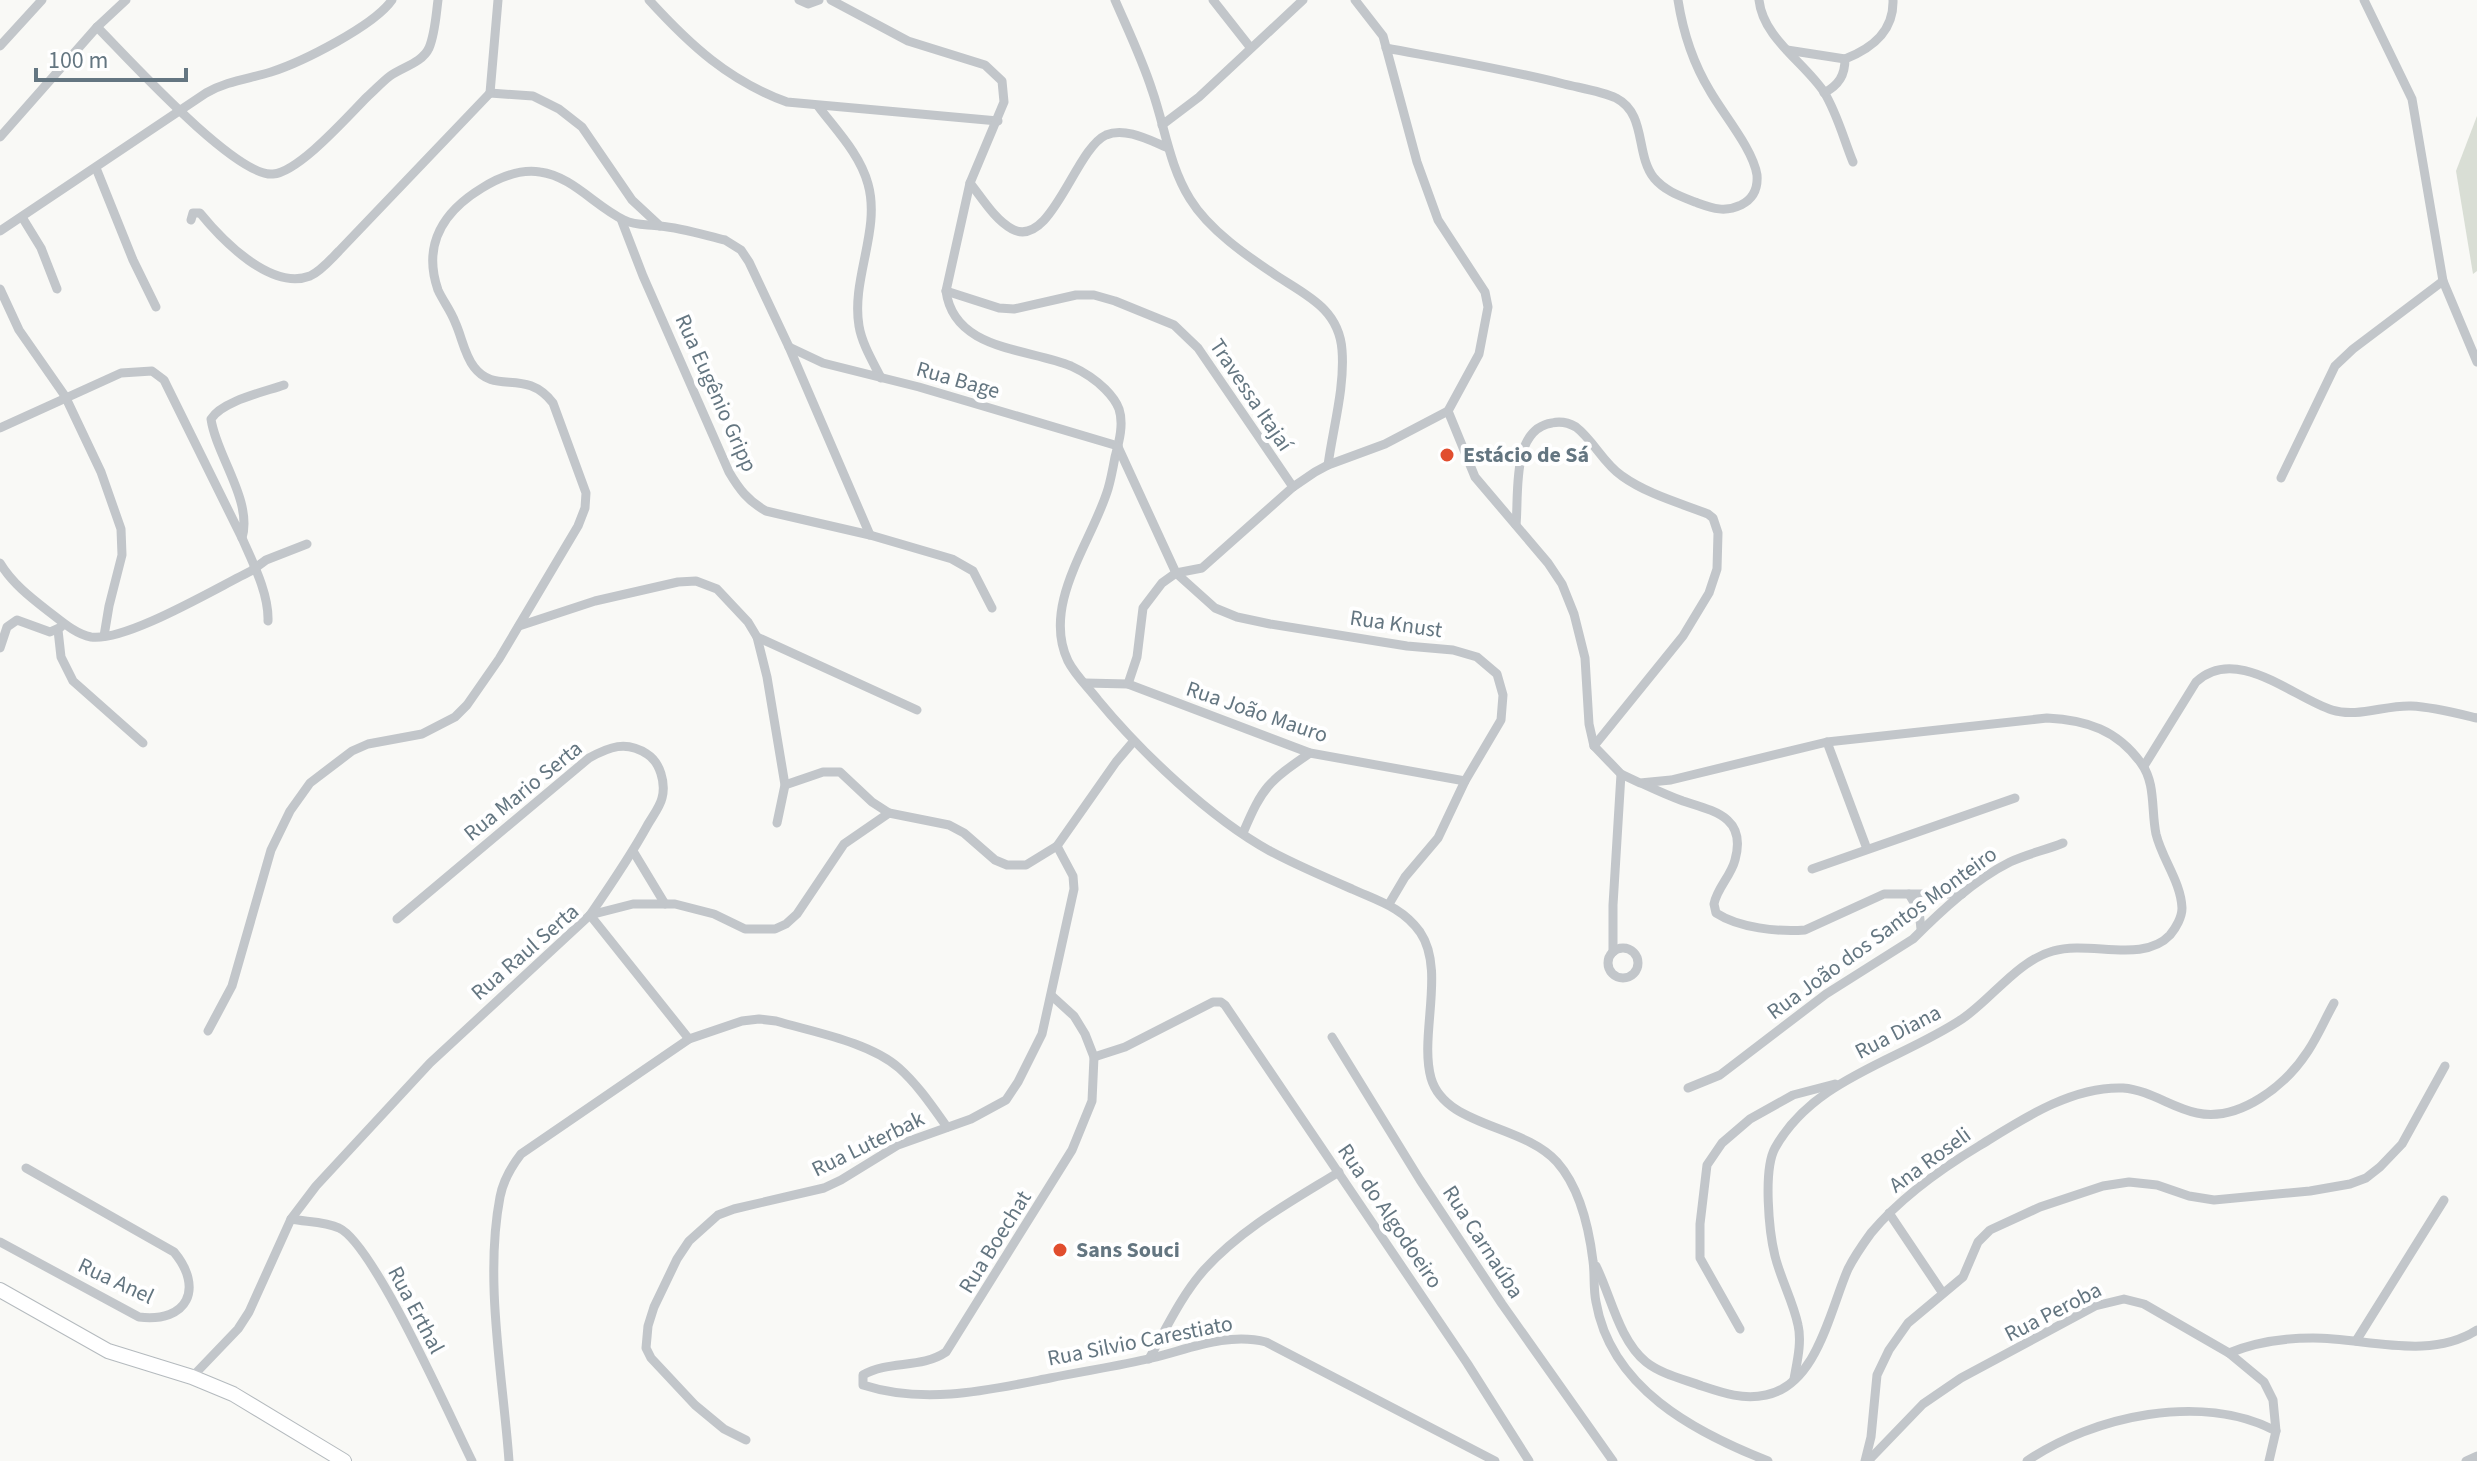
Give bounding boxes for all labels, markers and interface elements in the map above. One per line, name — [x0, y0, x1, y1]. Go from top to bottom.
scale bar — [36, 32, 186, 82]
text: 100 m — [48, 43, 108, 78]
street label: Rua Eugênio Gripp — [667, 309, 765, 477]
street label: Travessa Itajaí — [1201, 332, 1301, 458]
street label: Rua Bage — [912, 353, 1004, 407]
place label: Estácio de Sá — [1463, 439, 1589, 471]
marker: Estácio de Sá — [1438, 446, 1456, 464]
street label: Rua Knust — [1348, 602, 1445, 646]
street label: Rua João Mauro — [1182, 673, 1332, 751]
street label: Rua Mario Serta — [457, 733, 589, 849]
street label: Rua João dos Santos Monteiro — [1760, 839, 2004, 1027]
street label: Rua Raul Serta — [464, 896, 586, 1008]
street label: Rua Diana — [1849, 997, 1947, 1067]
street label: Rua Luterbak — [806, 1103, 930, 1185]
street label: Ana Roseli — [1882, 1119, 1978, 1201]
street label: Rua do Algodoeiro — [1330, 1137, 1450, 1295]
street label: Rua Carnaúba — [1434, 1179, 1532, 1305]
street label: Rua Boechat — [951, 1184, 1040, 1300]
place label: Sans Souci — [1076, 1234, 1180, 1266]
marker: Sans Souci — [1051, 1241, 1069, 1259]
street label: Rua Anel — [73, 1249, 159, 1313]
street label: Rua Erthal — [379, 1260, 453, 1360]
street label: Rua Peroba — [1999, 1274, 2107, 1350]
street label: Rua Silvio Carestiato — [1045, 1307, 1235, 1375]

